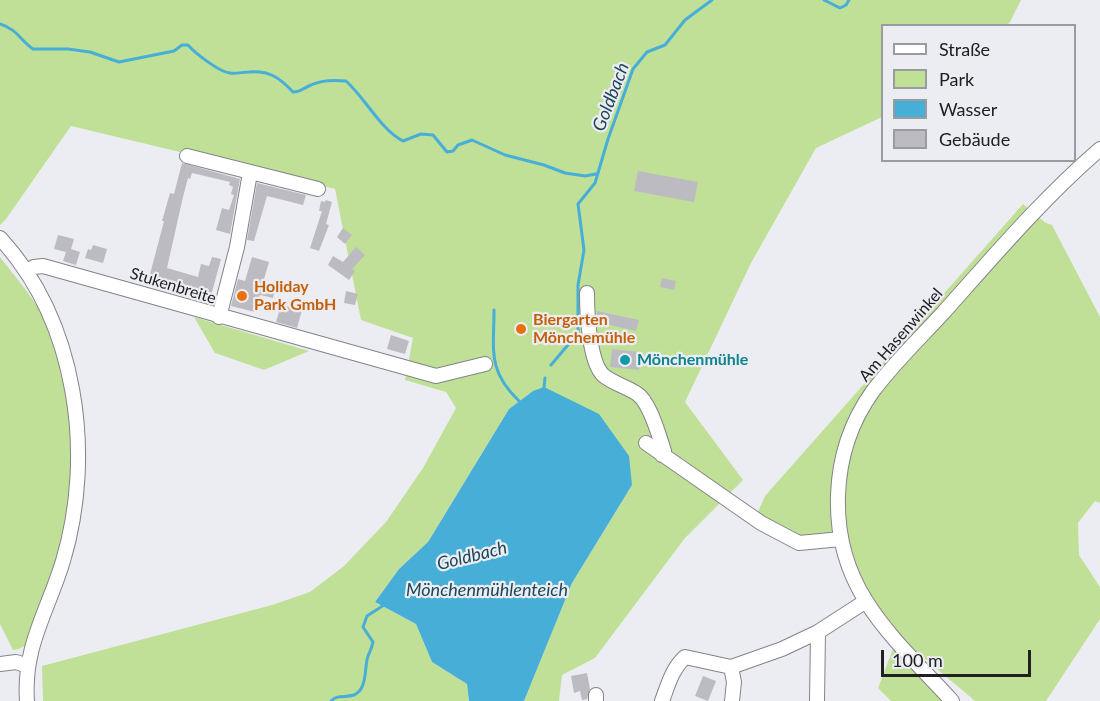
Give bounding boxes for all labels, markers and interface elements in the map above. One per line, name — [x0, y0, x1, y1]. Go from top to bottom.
legend — [881, 24, 1076, 162]
text: Straße — [939, 38, 990, 60]
water label: Goldbach — [588, 60, 634, 134]
text: Park — [939, 68, 974, 90]
text: Wasser — [939, 98, 997, 120]
text: Gebäude — [939, 128, 1010, 150]
street label: Stukenbreite — [128, 264, 218, 308]
place label: Holiday Park GmbH — [254, 277, 336, 315]
street label: Am Hasenwinkel — [855, 284, 947, 386]
marker: Holiday Park GmbH — [235, 289, 249, 303]
place label: Biergarten Mönchemühle — [533, 310, 635, 348]
marker: Biergarten Mönchemühle — [514, 322, 528, 336]
place label: Mönchenmühle — [637, 350, 748, 370]
marker: Mönchenmühle — [618, 353, 632, 367]
water label: Goldbach — [435, 537, 509, 575]
water label: Mönchenmühlenteich — [406, 579, 568, 601]
scale bar — [884, 638, 1034, 676]
text: 100 m — [892, 649, 943, 671]

